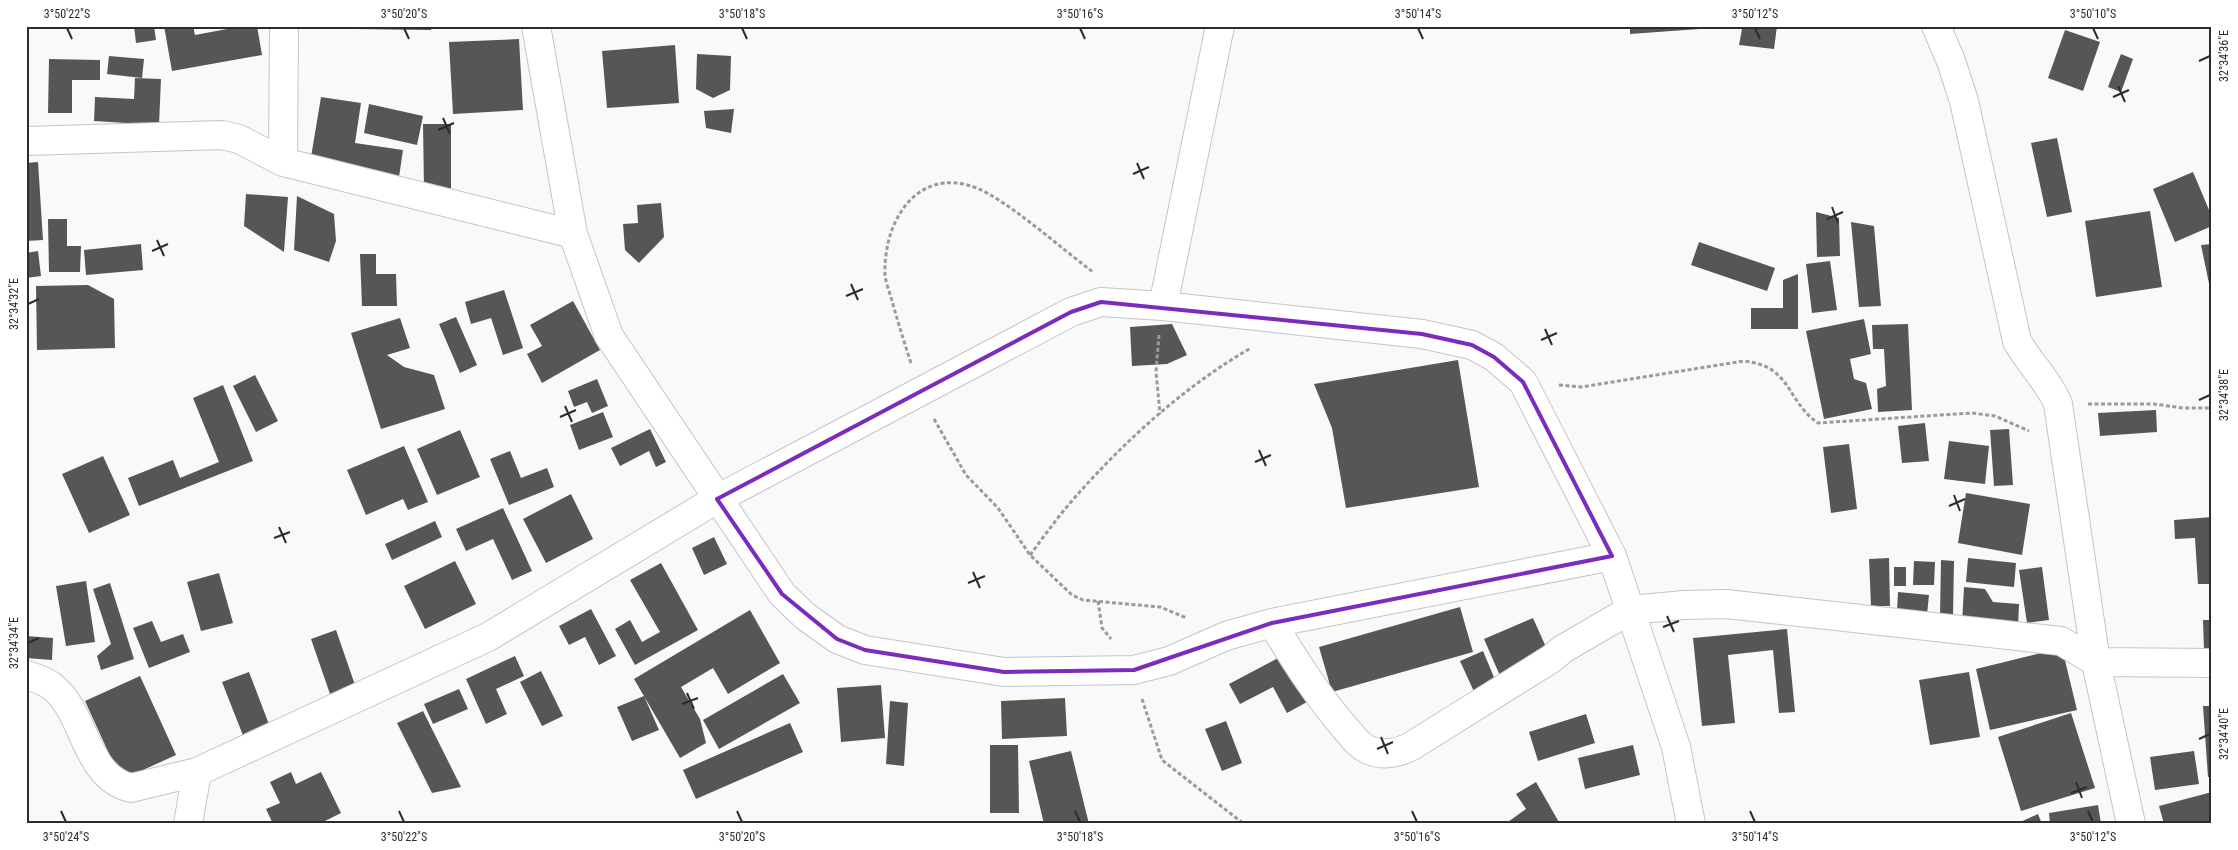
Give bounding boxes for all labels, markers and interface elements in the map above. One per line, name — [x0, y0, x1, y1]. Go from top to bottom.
text: 3°50'22"S — [44, 7, 90, 21]
text: 3°50'20"S — [381, 7, 427, 21]
text: 3°50'18"S — [719, 7, 765, 21]
text: 3°50'16"S — [1057, 7, 1103, 21]
text: 3°50'14"S — [1395, 7, 1441, 21]
text: 3°50'12"S — [1732, 7, 1778, 21]
text: 3°50'10"S — [2070, 7, 2116, 21]
text: 32°34'36"E — [2217, 30, 2231, 82]
text: 32°34'32"E — [7, 278, 21, 330]
text: 32°34'38"E — [2217, 369, 2231, 421]
text: 32°34'34"E — [7, 617, 21, 669]
text: 32°34'40"E — [2217, 708, 2231, 760]
text: 3°50'24"S — [43, 830, 89, 844]
text: 3°50'22"S — [381, 830, 427, 844]
text: 3°50'20"S — [719, 830, 765, 844]
text: 3°50'18"S — [1057, 830, 1103, 844]
text: 3°50'16"S — [1394, 830, 1440, 844]
text: 3°50'14"S — [1732, 830, 1778, 844]
text: 3°50'12"S — [2070, 830, 2116, 844]

